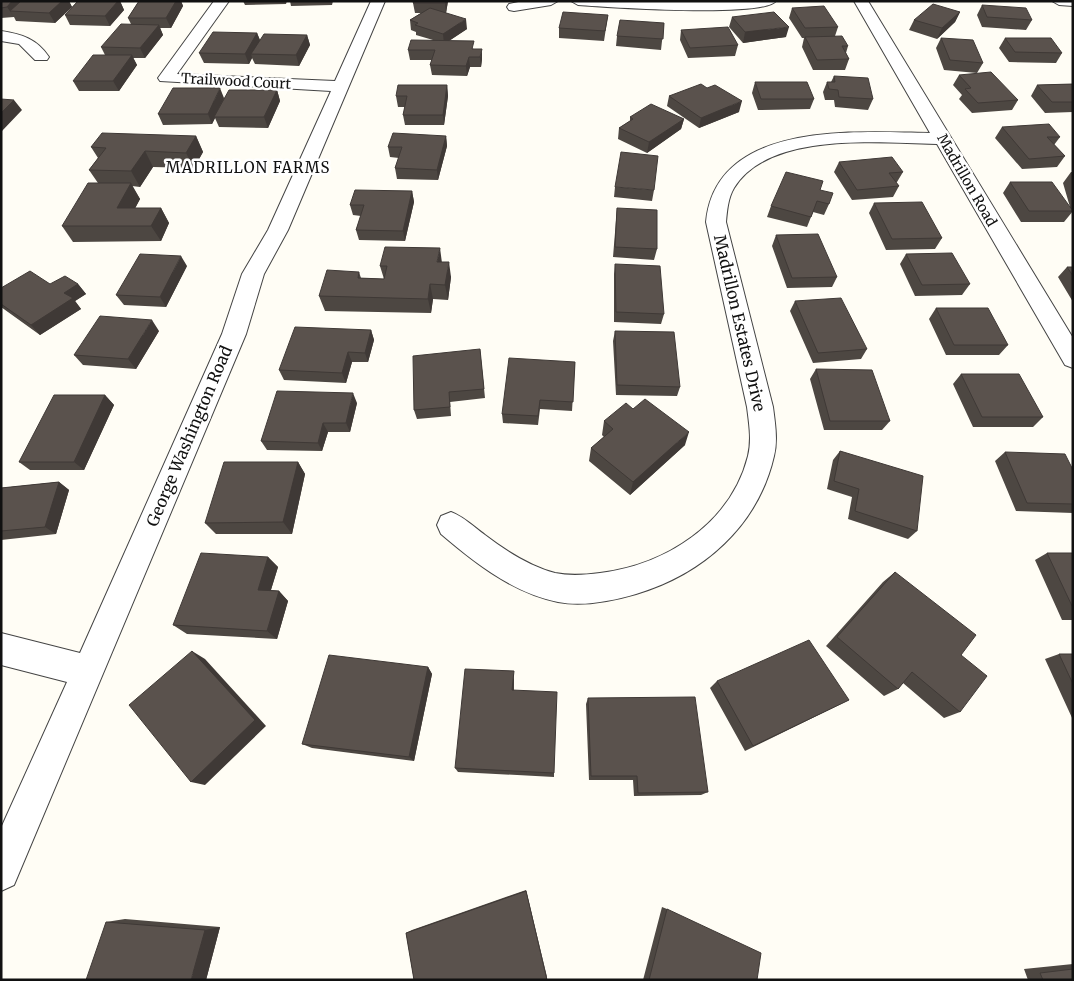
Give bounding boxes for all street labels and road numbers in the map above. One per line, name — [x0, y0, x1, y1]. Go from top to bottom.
street label: Trailwood Court — [180, 69, 292, 93]
street label: Madrillon Road — [933, 130, 1001, 230]
street label: Madrillon Estates Drive — [710, 233, 770, 413]
street label: George Washington Road — [142, 342, 236, 529]

